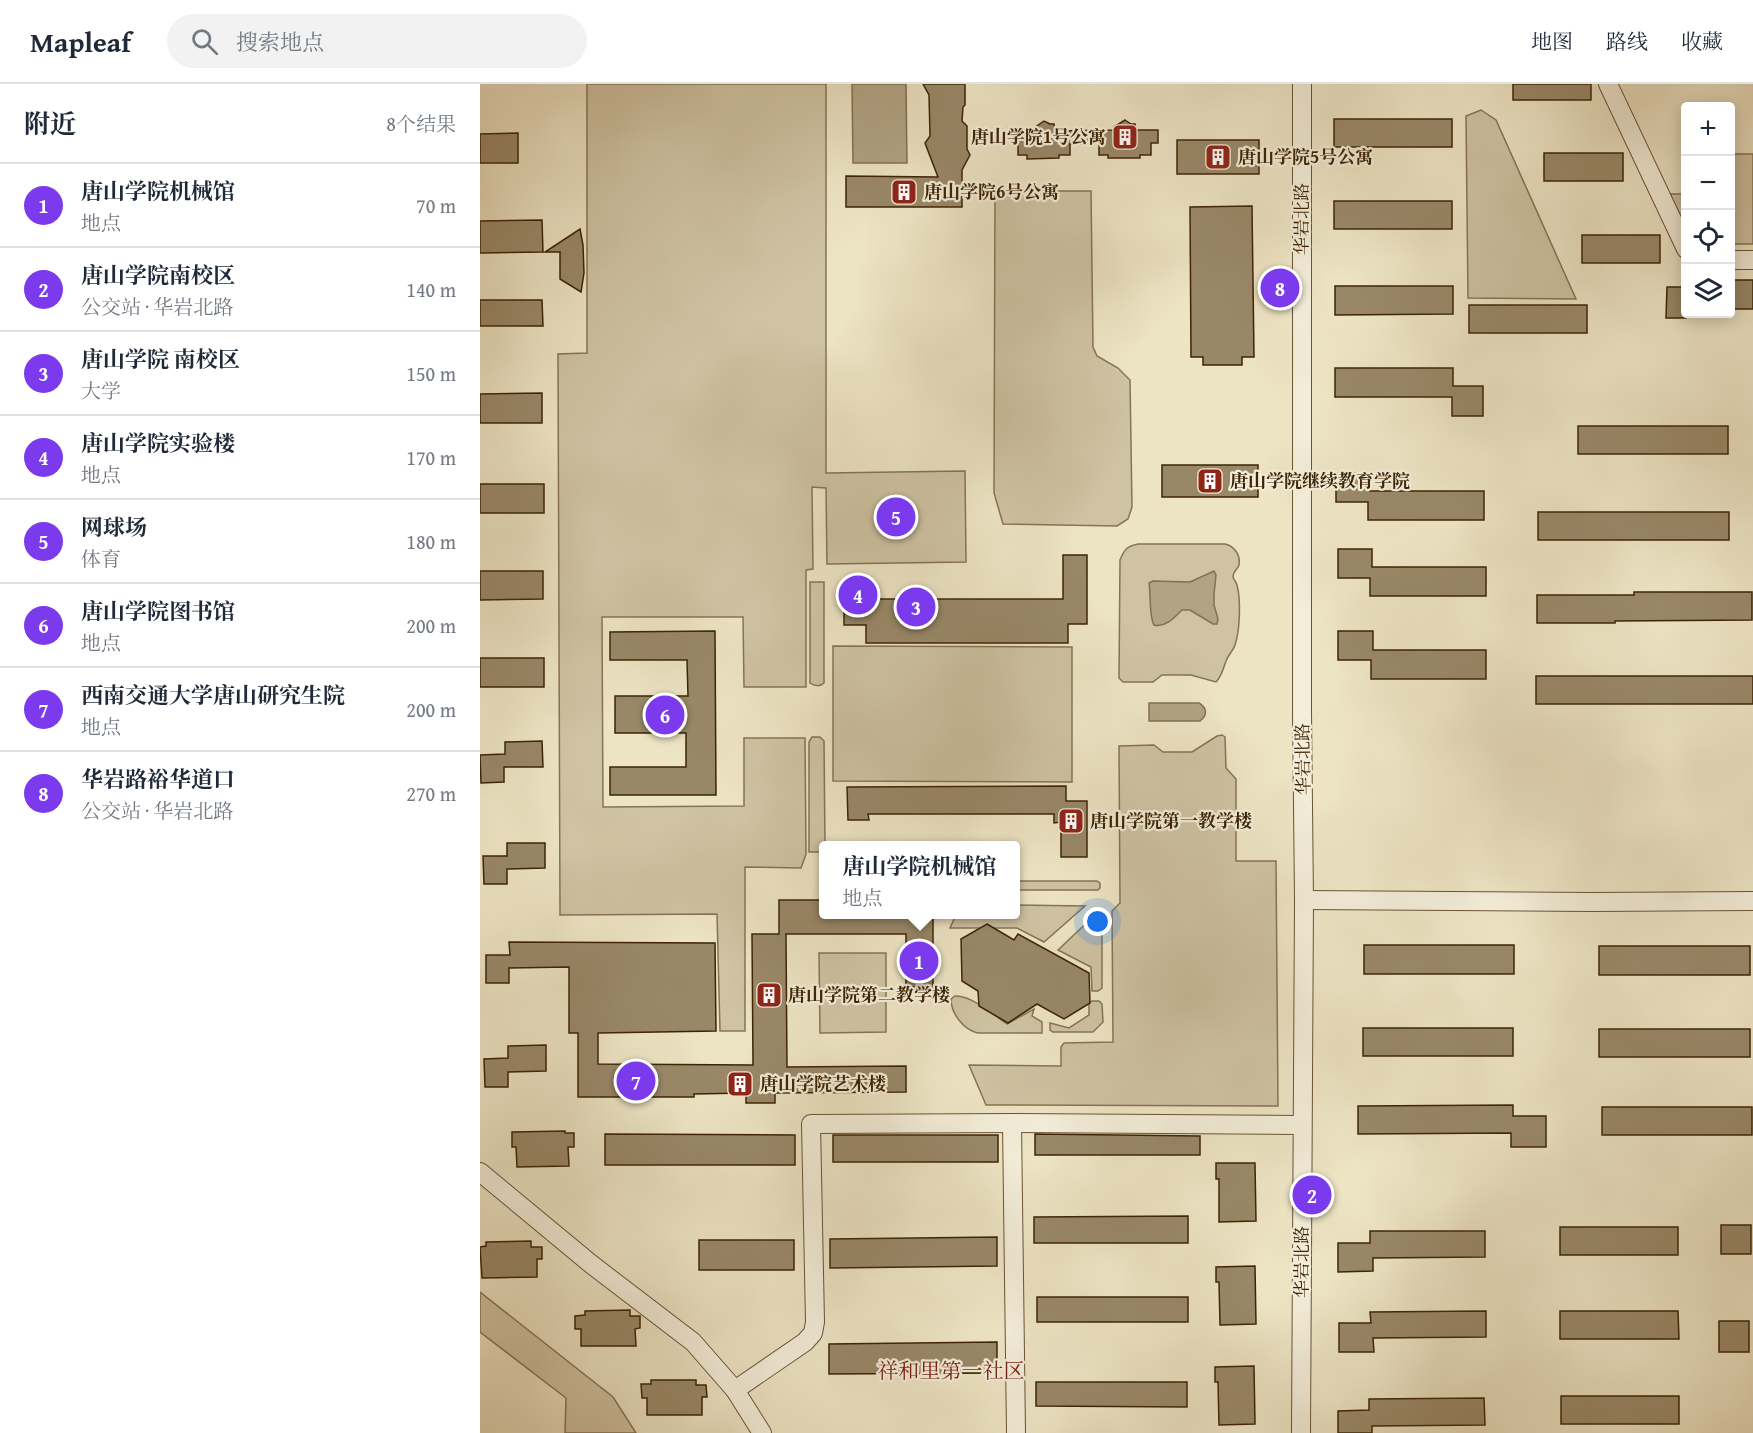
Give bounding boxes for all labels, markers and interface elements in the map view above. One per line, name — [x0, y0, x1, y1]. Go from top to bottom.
search box — [167, 14, 587, 68]
text: Mapleaf — [30, 21, 131, 62]
icon: search — [188, 25, 221, 58]
text: 搜索地点 — [236, 26, 324, 58]
text: 地图 — [1531, 26, 1573, 57]
text: 路线 — [1606, 26, 1648, 57]
text: 收藏 — [1681, 26, 1723, 57]
map controls — [1681, 102, 1735, 318]
button: + — [1681, 102, 1735, 156]
text: 附近 — [24, 104, 76, 143]
text: 8个结果 — [386, 109, 456, 138]
building icon: 唐山学院1号公寓 — [1110, 122, 1140, 152]
place label: 唐山学院1号公寓 — [971, 123, 1106, 150]
building icon: 唐山学院5号公寓 — [1203, 142, 1233, 172]
place label: 唐山学院5号公寓 — [1238, 143, 1373, 170]
button: − — [1681, 156, 1735, 210]
text: 唐山学院机械馆 — [81, 175, 235, 207]
building icon: 唐山学院6号公寓 — [889, 177, 919, 207]
place label: 唐山学院6号公寓 — [924, 178, 1059, 205]
street label: 华岩北路 — [1288, 183, 1315, 255]
text: 1 — [38, 191, 49, 220]
text: 70 m — [416, 191, 456, 220]
text: 地点 — [81, 208, 121, 237]
button: locate — [1681, 210, 1735, 264]
text: 唐山学院南校区 — [81, 259, 235, 291]
button: layers — [1681, 264, 1735, 318]
pin: 8 — [1260, 266, 1300, 310]
text: 2 — [38, 275, 49, 304]
text: 140 m — [406, 275, 456, 304]
text: 公交站 · 华岩北路 — [81, 292, 233, 321]
text: 唐山学院 南校区 — [81, 343, 240, 375]
text: 3 — [38, 359, 49, 388]
text: 150 m — [406, 359, 456, 388]
text: 大学 — [81, 376, 121, 405]
text: 唐山学院实验楼 — [81, 427, 235, 459]
text: 4 — [38, 443, 49, 472]
text: 170 m — [406, 443, 456, 472]
text: 地点 — [81, 460, 121, 489]
building icon: 唐山学院继续教育学院 — [1195, 466, 1225, 496]
place label: 唐山学院继续教育学院 — [1230, 467, 1410, 494]
pin: 5 — [876, 494, 916, 540]
text: 网球场 — [81, 511, 147, 543]
text: 5 — [38, 527, 49, 556]
text: 180 m — [406, 527, 456, 556]
text: 体育 — [81, 544, 121, 573]
pin: 4 — [838, 572, 878, 618]
pin: 3 — [896, 584, 936, 630]
text: 唐山学院图书馆 — [81, 595, 235, 627]
text: 6 — [38, 611, 49, 640]
text: 200 m — [406, 611, 456, 640]
text: 地点 — [81, 628, 121, 657]
text: 西南交通大学唐山研究生院 — [81, 679, 345, 711]
pin: 6 — [646, 692, 684, 738]
text: 7 — [38, 695, 49, 724]
text: 200 m — [406, 695, 456, 724]
text: 地点 — [81, 712, 121, 741]
street label: 华岩北路 — [1288, 723, 1317, 795]
text: 华岩路裕华道口 — [81, 763, 235, 795]
text: 8 — [38, 779, 49, 808]
text: 270 m — [406, 779, 456, 808]
text: 公交站 · 华岩北路 — [81, 796, 233, 825]
building icon: 唐山学院第一教学楼 — [1056, 806, 1086, 836]
place label: 唐山学院第一教学楼 — [1090, 807, 1252, 834]
popup — [819, 841, 1020, 919]
text: 唐山学院机械馆 — [842, 850, 997, 882]
text: 地点 — [842, 883, 882, 912]
your location — [1083, 907, 1112, 936]
pin: 1 — [900, 938, 938, 984]
building icon: 唐山学院第二教学楼 — [754, 980, 784, 1010]
place label: 唐山学院第二教学楼 — [788, 981, 950, 1008]
pin: 7 — [616, 1058, 656, 1104]
building icon: 唐山学院艺术楼 — [725, 1069, 755, 1099]
place label: 唐山学院艺术楼 — [760, 1070, 886, 1097]
pin: 2 — [1292, 1172, 1332, 1218]
street label: 华岩北路 — [1288, 1226, 1315, 1298]
district label: 祥和里第一社区 — [878, 1355, 1025, 1386]

